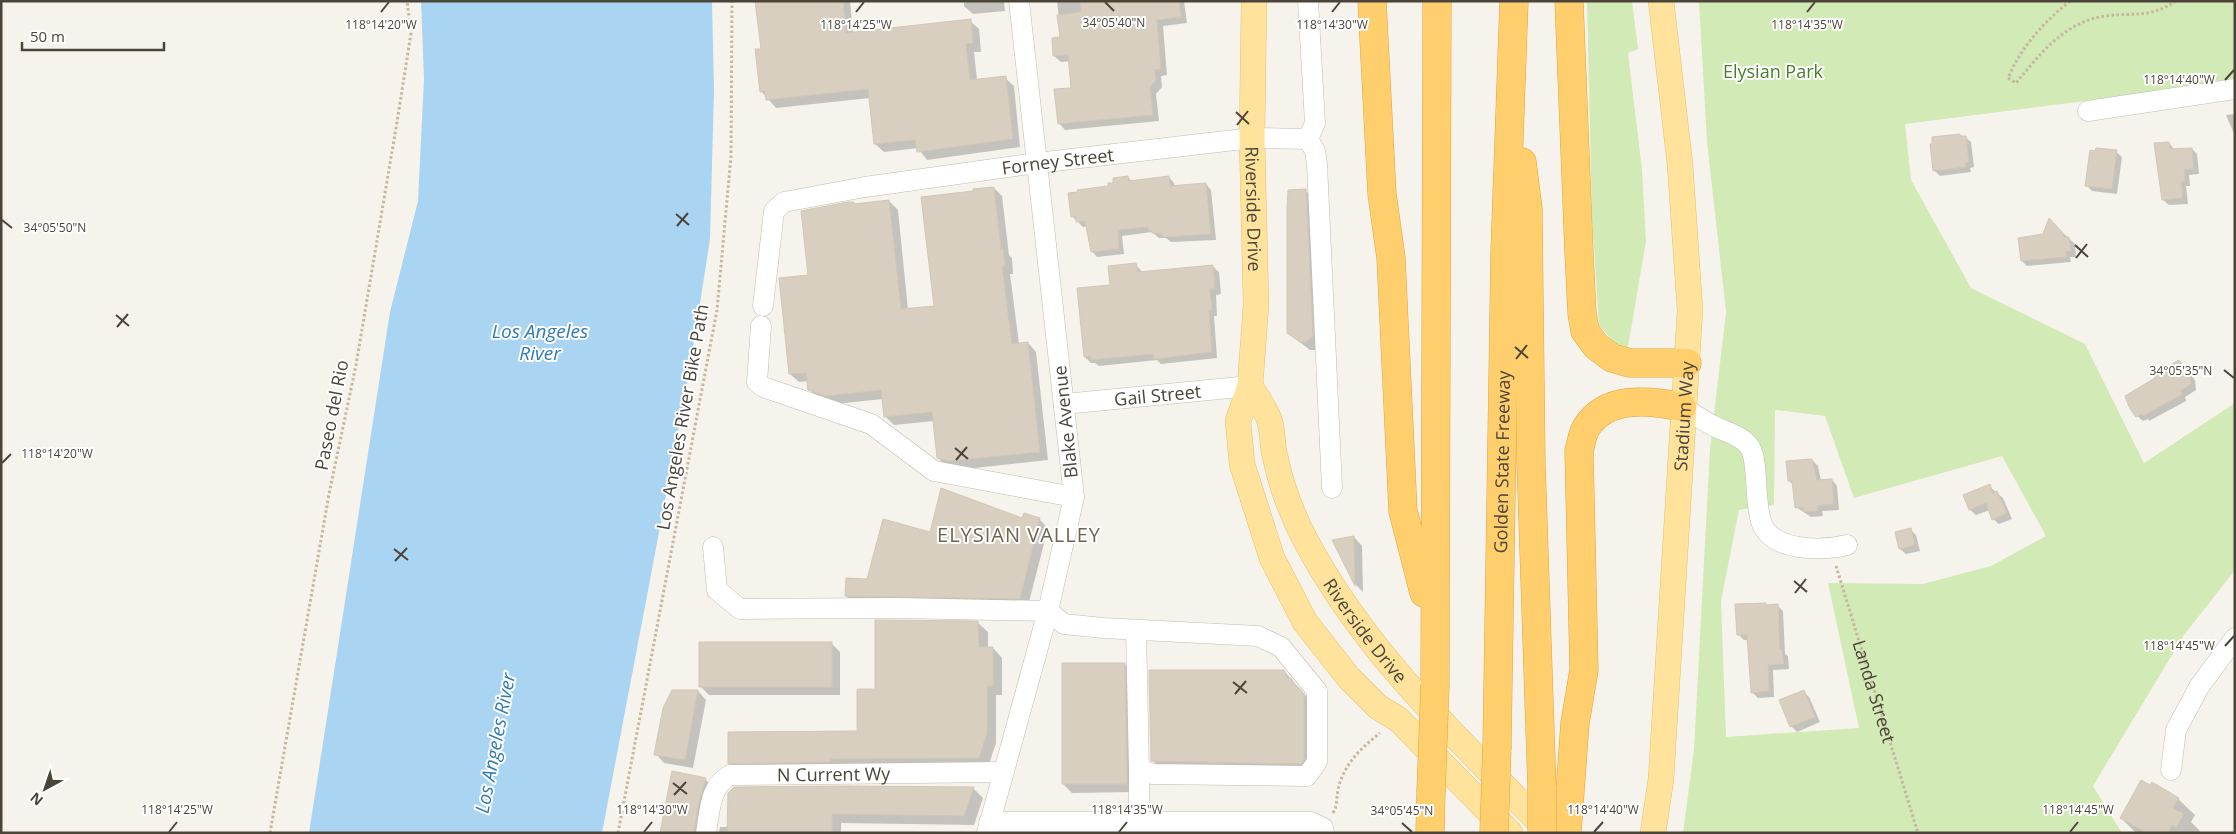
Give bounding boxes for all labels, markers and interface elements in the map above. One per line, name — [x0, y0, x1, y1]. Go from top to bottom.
text: 34°05'40"N — [1083, 14, 1145, 31]
text: 118°14'20"W — [345, 16, 417, 33]
text: 118°14'25"W — [820, 16, 892, 33]
text: 118°14'30"W — [1296, 16, 1368, 33]
text: 118°14'35"W — [1771, 16, 1843, 33]
scale bar — [22, 20, 165, 52]
text: 50 m — [30, 26, 65, 46]
park label: Elysian Park — [1723, 59, 1824, 83]
text: 118°14'40"W — [2143, 71, 2215, 88]
street label: Forney Street — [1000, 142, 1115, 180]
street label: Riverside Drive — [1240, 146, 1267, 272]
text: 34°05'50"N — [24, 219, 86, 236]
street label: Los Angeles River Bike Path — [650, 302, 714, 532]
water label: Los Angeles River — [492, 318, 588, 366]
street label: Paseo del Rio — [309, 358, 353, 472]
street label: Stadium Way — [1668, 360, 1699, 472]
text: 34°05'35"N — [2150, 362, 2212, 379]
street label: Blake Avenue — [1047, 365, 1083, 479]
street label: Golden State Freeway — [1488, 370, 1515, 554]
street label: Gail Street — [1113, 379, 1202, 411]
text: 118°14'20"W — [21, 445, 93, 462]
district label: ELYSIAN VALLEY — [937, 521, 1101, 548]
street label: Riverside Drive — [1318, 574, 1413, 688]
street label: Landa Street — [1847, 637, 1902, 746]
text: 118°14'45"W — [2143, 637, 2215, 654]
water label: Los Angeles River — [469, 669, 522, 815]
street label: N Current Wy — [777, 761, 891, 786]
north arrow — [20, 764, 70, 814]
text: N — [26, 788, 47, 810]
text: 118°14'25"W — [141, 801, 213, 818]
text: 118°14'30"W — [616, 801, 688, 818]
text: 118°14'35"W — [1091, 801, 1163, 818]
text: 118°14'40"W — [1567, 801, 1639, 818]
text: 118°14'45"W — [2042, 801, 2114, 818]
text: 34°05'45"N — [1371, 802, 1433, 819]

